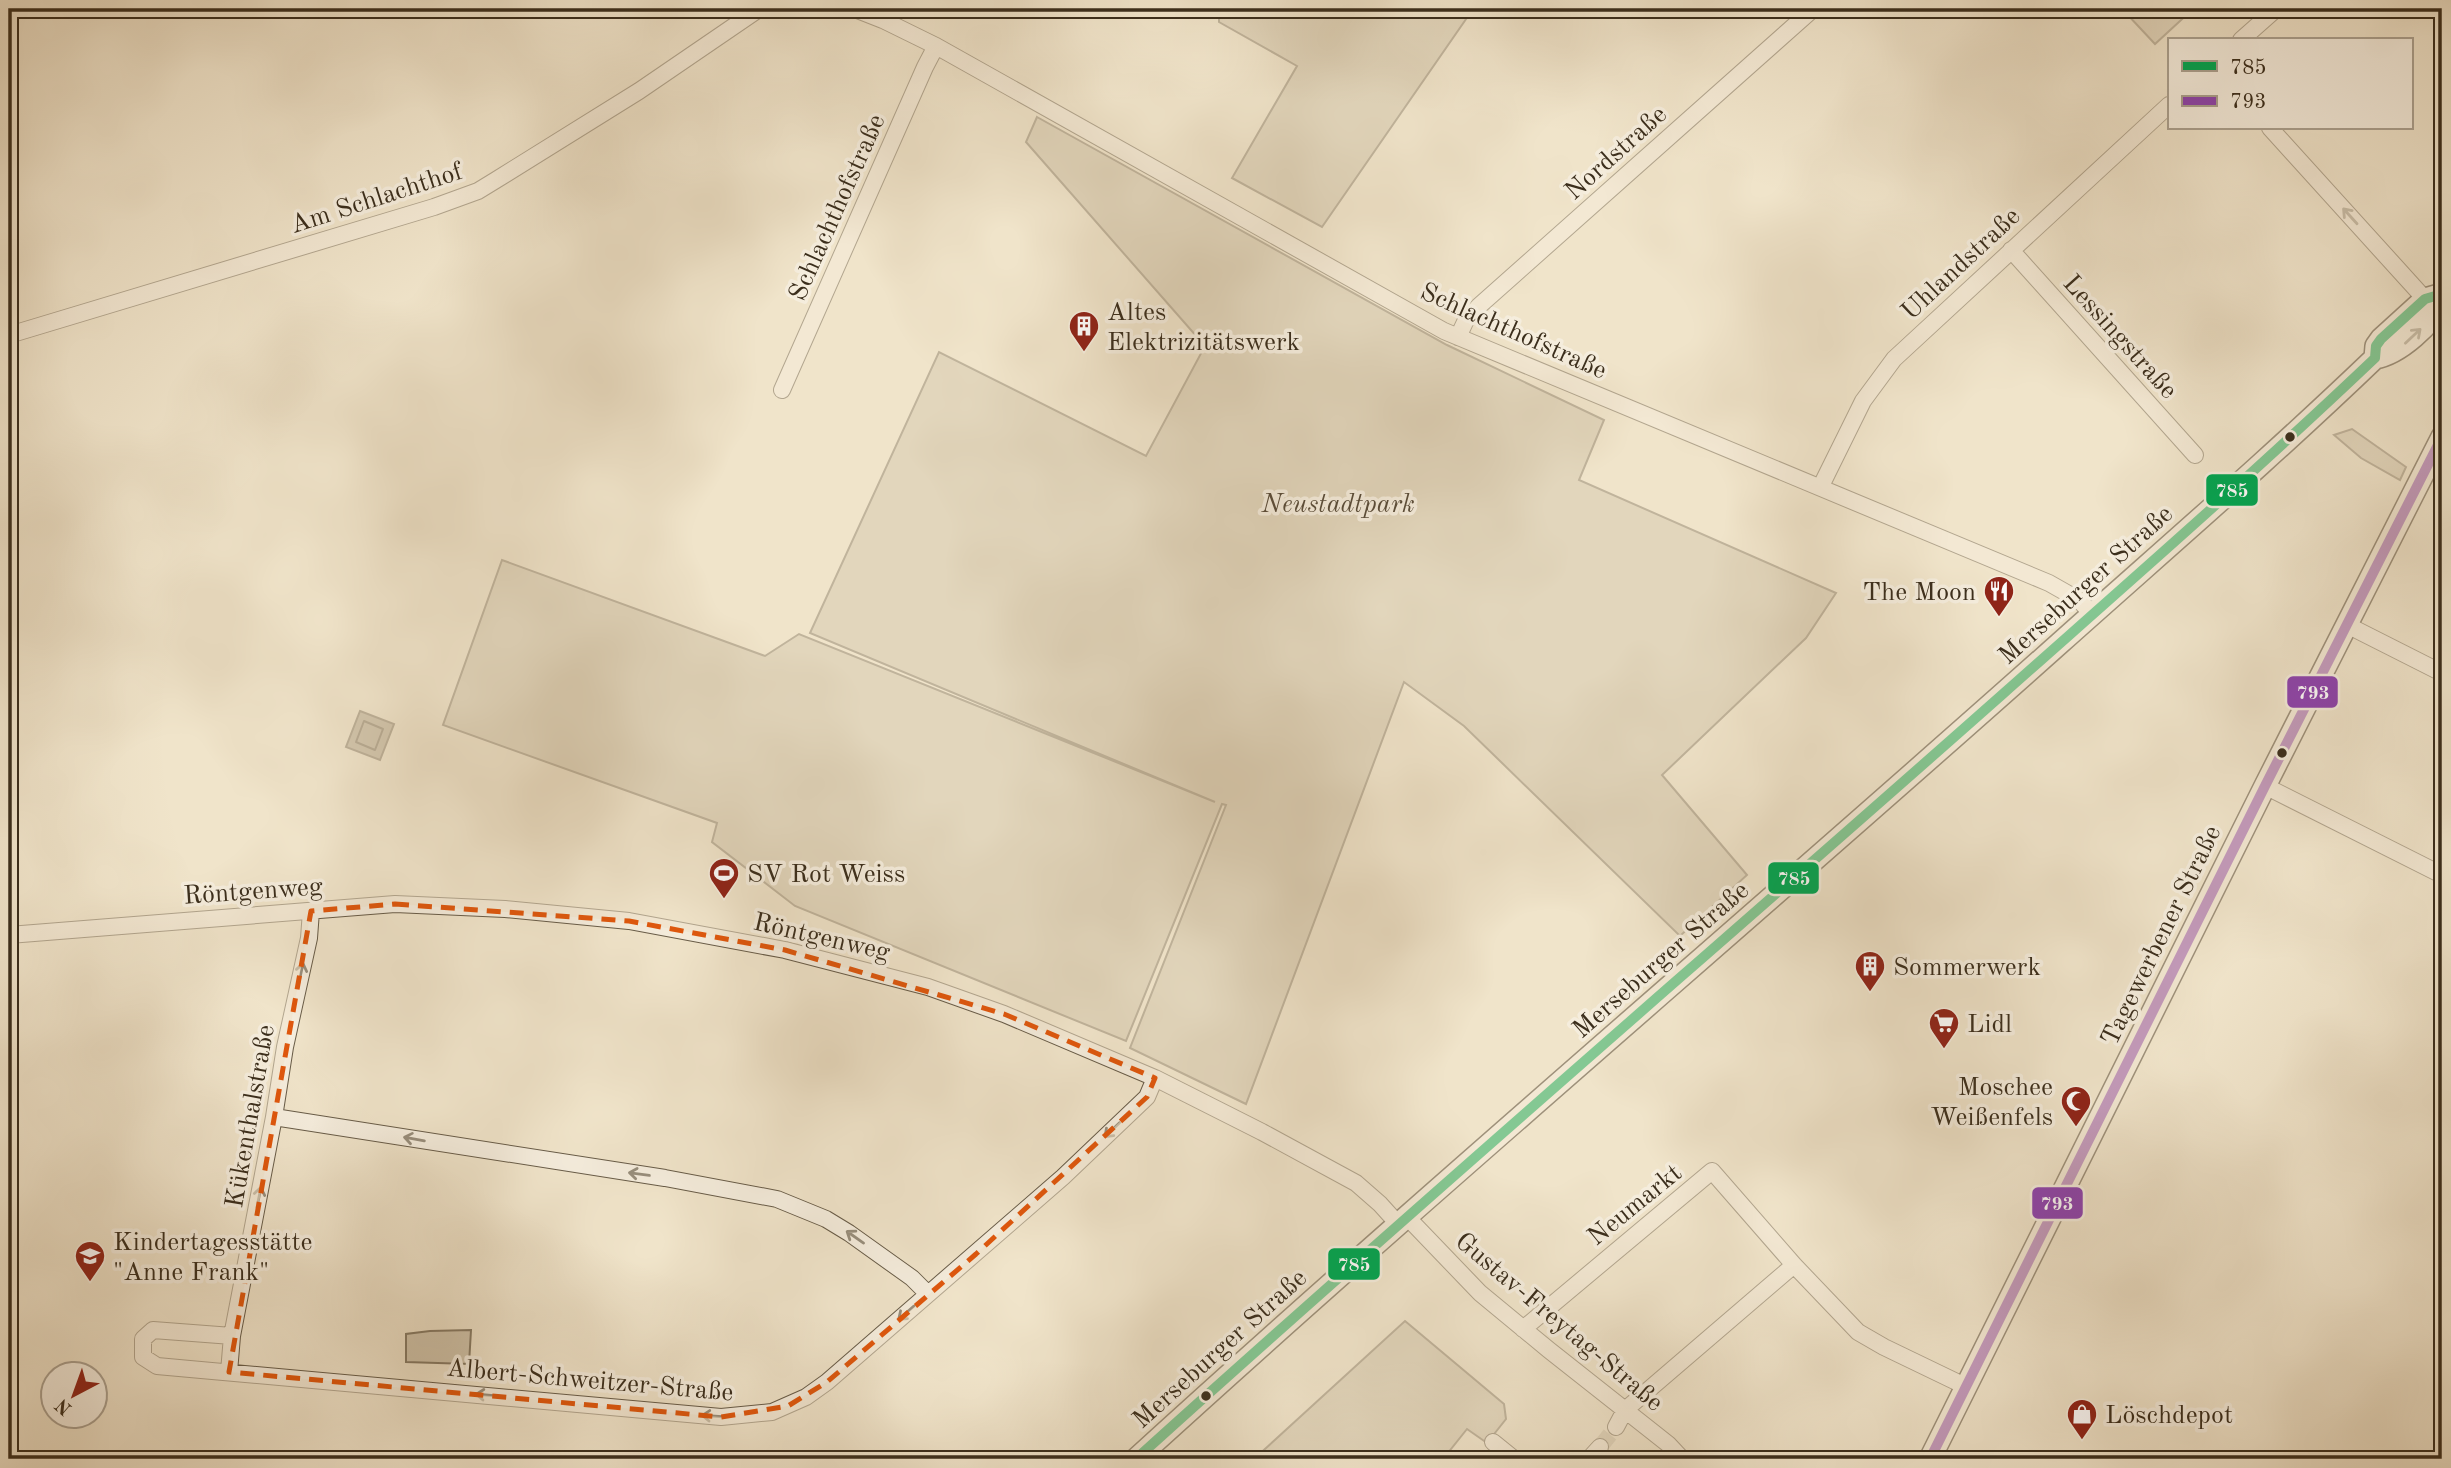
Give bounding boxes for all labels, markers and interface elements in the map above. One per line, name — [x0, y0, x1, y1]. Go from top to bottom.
legend — [2168, 38, 2412, 130]
text: 785 — [2230, 58, 2267, 79]
text: 793 — [2230, 92, 2267, 113]
street label: Nordstraße — [1561, 101, 1672, 206]
street label: Schlachthofstraße — [785, 111, 891, 305]
street label: Am Schlachthof — [287, 158, 467, 239]
street label: Uhlandstraße — [1897, 203, 2026, 326]
one-way arrow — [2342, 207, 2358, 225]
street label: Lessingstraße — [2057, 270, 2182, 404]
street label: Schlachthofstraße — [1416, 279, 1610, 385]
place label: Altes Elektrizitätswerk — [1107, 300, 1300, 356]
building icon: Altes Elektrizitätswerk — [1067, 309, 1101, 353]
one-way arrow — [2404, 327, 2421, 344]
unlabelled marker — [2283, 430, 2297, 444]
line badge: 785 — [2205, 473, 2259, 507]
text: 785 — [2215, 483, 2249, 502]
park label: Neustadtpark — [1260, 492, 1415, 518]
street label: Merseburger Straße — [1994, 501, 2178, 670]
restaurant icon: The Moon — [1982, 574, 2016, 618]
place label: The Moon — [1862, 580, 1976, 606]
line badge: 793 — [2286, 675, 2339, 709]
text: 793 — [2296, 685, 2330, 704]
unlabelled marker — [2275, 746, 2289, 760]
street label: Tagewerbener Straße — [2097, 822, 2226, 1050]
sports icon: SV Rot Weiss — [707, 856, 741, 900]
line badge: 785 — [1767, 861, 1820, 895]
place label: SV Rot Weiss — [747, 862, 905, 888]
text: 785 — [1777, 871, 1811, 890]
street label: Röntgenweg — [183, 874, 324, 910]
street label: Merseburger Straße — [1568, 877, 1754, 1044]
street label: Röntgenweg — [751, 910, 892, 966]
building icon: Sommerwerk — [1853, 949, 1887, 993]
place label: Sommerwerk — [1893, 955, 2041, 981]
one-way arrow — [296, 963, 309, 985]
supermarket icon: Lidl — [1927, 1006, 1961, 1050]
place label: Lidl — [1967, 1012, 2012, 1038]
street label: Kükenthalstraße — [222, 1023, 280, 1210]
place label: Moschee Weißenfels — [1930, 1075, 2053, 1131]
mosque icon: Moschee Weißenfels — [2059, 1084, 2093, 1128]
one-way arrow — [1104, 1121, 1121, 1138]
one-way arrow — [403, 1132, 426, 1145]
street label: Neumarkt — [1583, 1160, 1687, 1251]
one-way arrow — [628, 1167, 651, 1180]
one-way arrow — [253, 1186, 266, 1209]
line badge: 793 — [2031, 1186, 2084, 1220]
text: 793 — [2040, 1196, 2074, 1215]
street label: Gustav-Freytag-Straße — [1450, 1228, 1668, 1417]
place label: Kindertagesstätte "Anne Frank" — [113, 1230, 313, 1286]
one-way arrow — [846, 1230, 865, 1244]
school or university icon: Kindertagesstätte "Anne Frank" — [73, 1239, 107, 1283]
line badge: 785 — [1327, 1247, 1381, 1281]
text: 785 — [1337, 1257, 1371, 1276]
street label: Merseburger Straße — [1128, 1265, 1312, 1434]
one-way arrow — [897, 1305, 915, 1321]
street label: Albert-Schweitzer-Straße — [445, 1355, 735, 1407]
north arrow — [38, 1360, 108, 1430]
one-way arrow — [475, 1388, 498, 1401]
unlabelled marker — [1199, 1389, 1213, 1403]
text: N — [52, 1394, 76, 1418]
shop icon: Löschdepot — [2065, 1397, 2099, 1441]
place label: Löschdepot — [2105, 1403, 2233, 1429]
one-way arrow — [701, 1409, 724, 1422]

